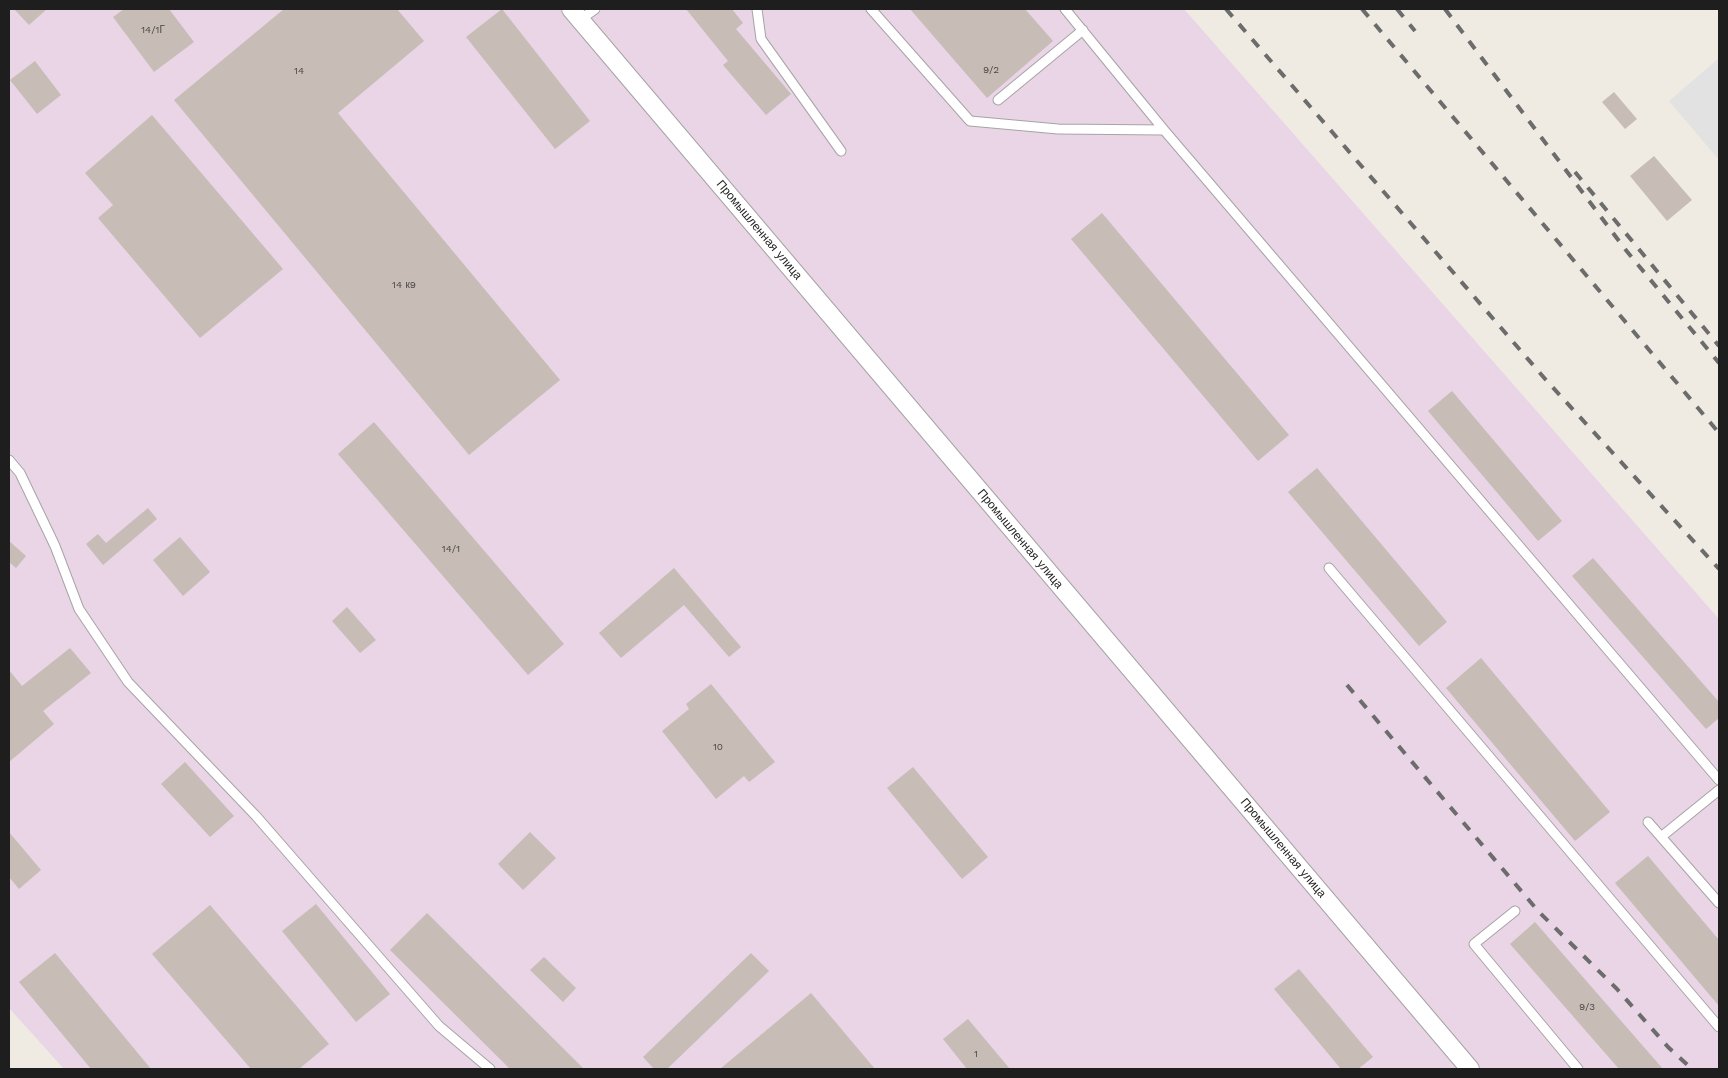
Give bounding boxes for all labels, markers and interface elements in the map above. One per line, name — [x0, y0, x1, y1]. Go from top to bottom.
house number: 14/1Г — [141, 24, 165, 36]
house number: 9/2 — [983, 64, 999, 76]
house number: 14 — [294, 65, 304, 77]
street label: Промышленная улица — [713, 177, 805, 283]
house number: 14 к9 — [392, 279, 416, 291]
street label: Промышленная улица — [974, 486, 1066, 592]
house number: 14/1 — [442, 543, 460, 555]
house number: 10 — [713, 741, 723, 753]
street label: Промышленная улица — [1237, 795, 1329, 901]
house number: 9/3 — [1579, 1001, 1595, 1013]
house number: 1 — [974, 1048, 978, 1060]

